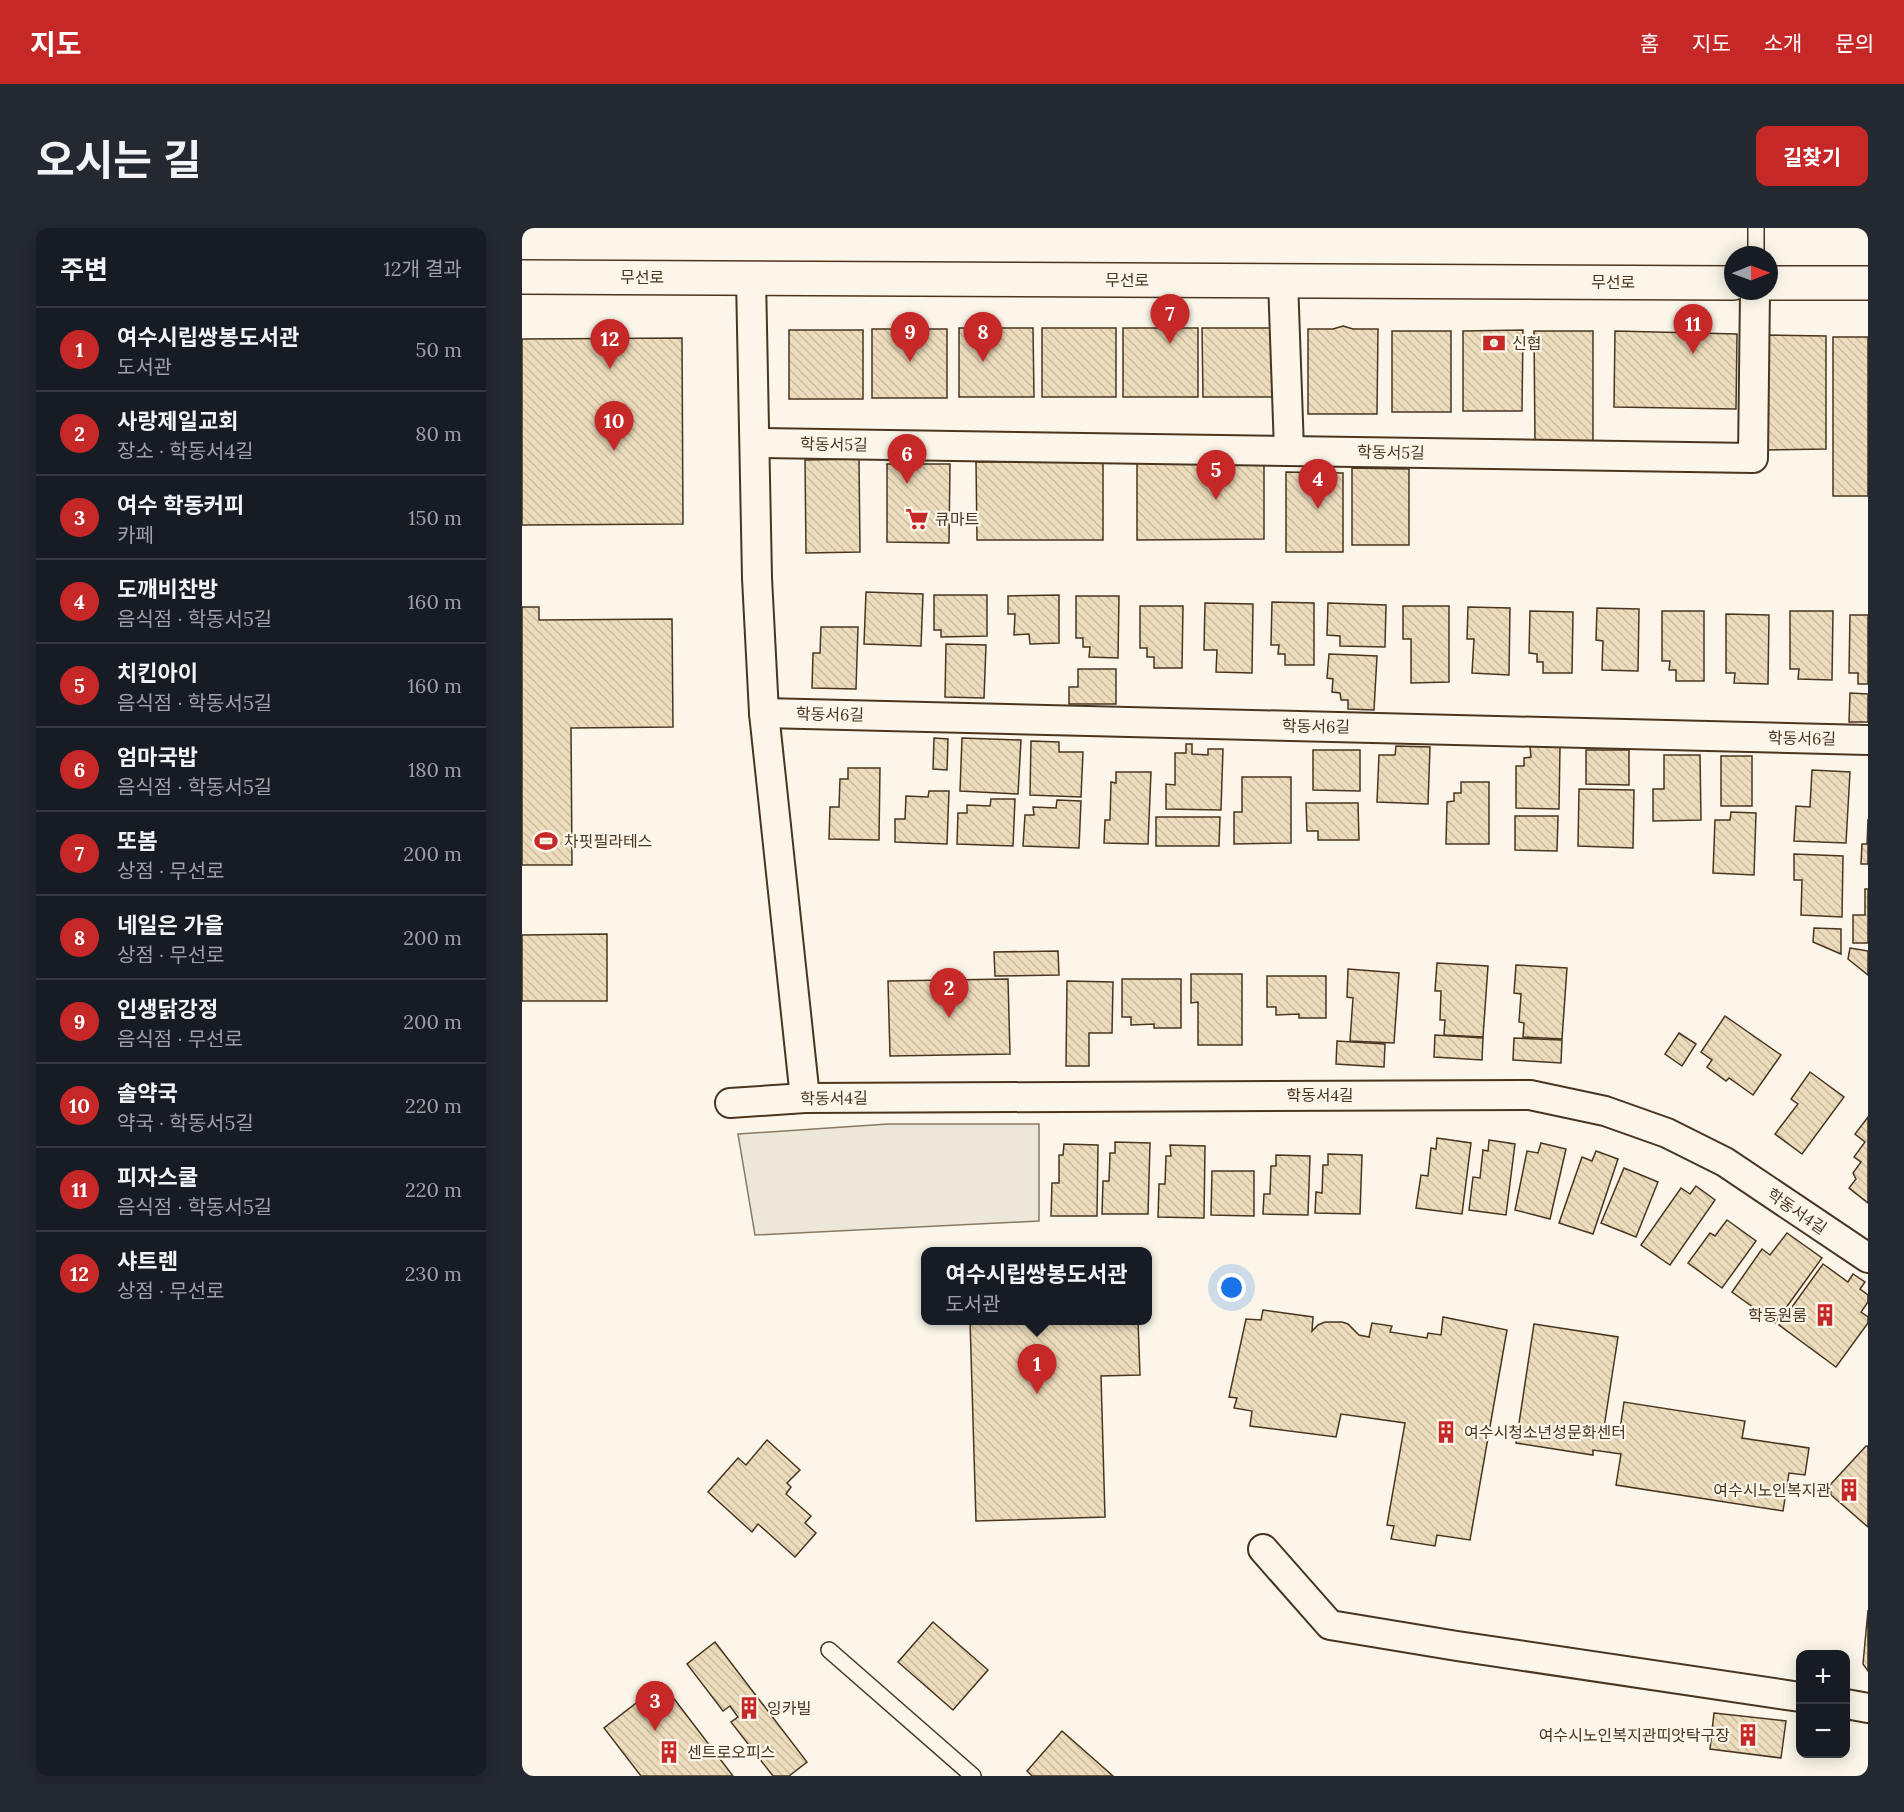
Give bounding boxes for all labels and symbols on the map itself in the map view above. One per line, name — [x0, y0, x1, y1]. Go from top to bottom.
north arrow — [1724, 246, 1778, 300]
street label: 무선로 — [620, 267, 664, 287]
street label: 무선로 — [1105, 270, 1149, 290]
street label: 무선로 — [1591, 272, 1635, 292]
pin: 7 — [1150, 294, 1190, 344]
pin: 11 — [1674, 304, 1712, 354]
pin: 9 — [890, 312, 930, 362]
pin: 8 — [964, 312, 1002, 362]
pin: 12 — [590, 320, 629, 369]
bank icon: 신협 — [1481, 330, 1507, 356]
place label: 신협 — [1512, 333, 1541, 353]
pin: 10 — [594, 402, 634, 451]
street label: 학동서5길 — [800, 433, 868, 455]
pin: 6 — [888, 434, 926, 484]
street label: 학동서5길 — [1357, 441, 1425, 463]
pin: 5 — [1196, 450, 1236, 500]
pin: 4 — [1298, 460, 1338, 509]
supermarket icon: 큐마트 — [904, 506, 930, 532]
place label: 큐마트 — [935, 509, 979, 529]
street label: 학동서6길 — [796, 703, 864, 725]
street label: 학동서6길 — [1282, 715, 1350, 737]
street label: 학동서6길 — [1768, 727, 1836, 749]
sports icon: 차핏필라테스 — [533, 828, 559, 854]
place label: 차핏필라테스 — [564, 831, 652, 851]
pin: 2 — [930, 968, 968, 1018]
street label: 학동서4길 — [1286, 1085, 1354, 1105]
street label: 학동서4길 — [800, 1087, 868, 1109]
street label: 학동서4길 — [1763, 1184, 1831, 1238]
your location — [1217, 1273, 1246, 1302]
building icon: 학동원룸 — [1812, 1302, 1838, 1328]
place label: 학동원룸 — [1748, 1305, 1807, 1325]
pin: 1 — [1018, 1344, 1056, 1394]
building icon: 여수시청소년성문화센터 — [1433, 1419, 1459, 1445]
place label: 여수시청소년성문화센터 — [1464, 1422, 1626, 1442]
building icon: 여수시노인복지관 — [1836, 1477, 1862, 1503]
place label: 여수시노인복지관 — [1713, 1480, 1831, 1500]
pin: 3 — [636, 1682, 674, 1731]
building icon: 잉카빌 — [736, 1695, 762, 1721]
place label: 잉카빌 — [767, 1698, 811, 1718]
building icon: 여수시노인복지관띠앗탁구장 — [1735, 1722, 1761, 1748]
place label: 여수시노인복지관띠앗탁구장 — [1539, 1725, 1730, 1745]
building icon: 센트로오피스 — [656, 1739, 682, 1765]
place label: 센트로오피스 — [687, 1742, 775, 1762]

